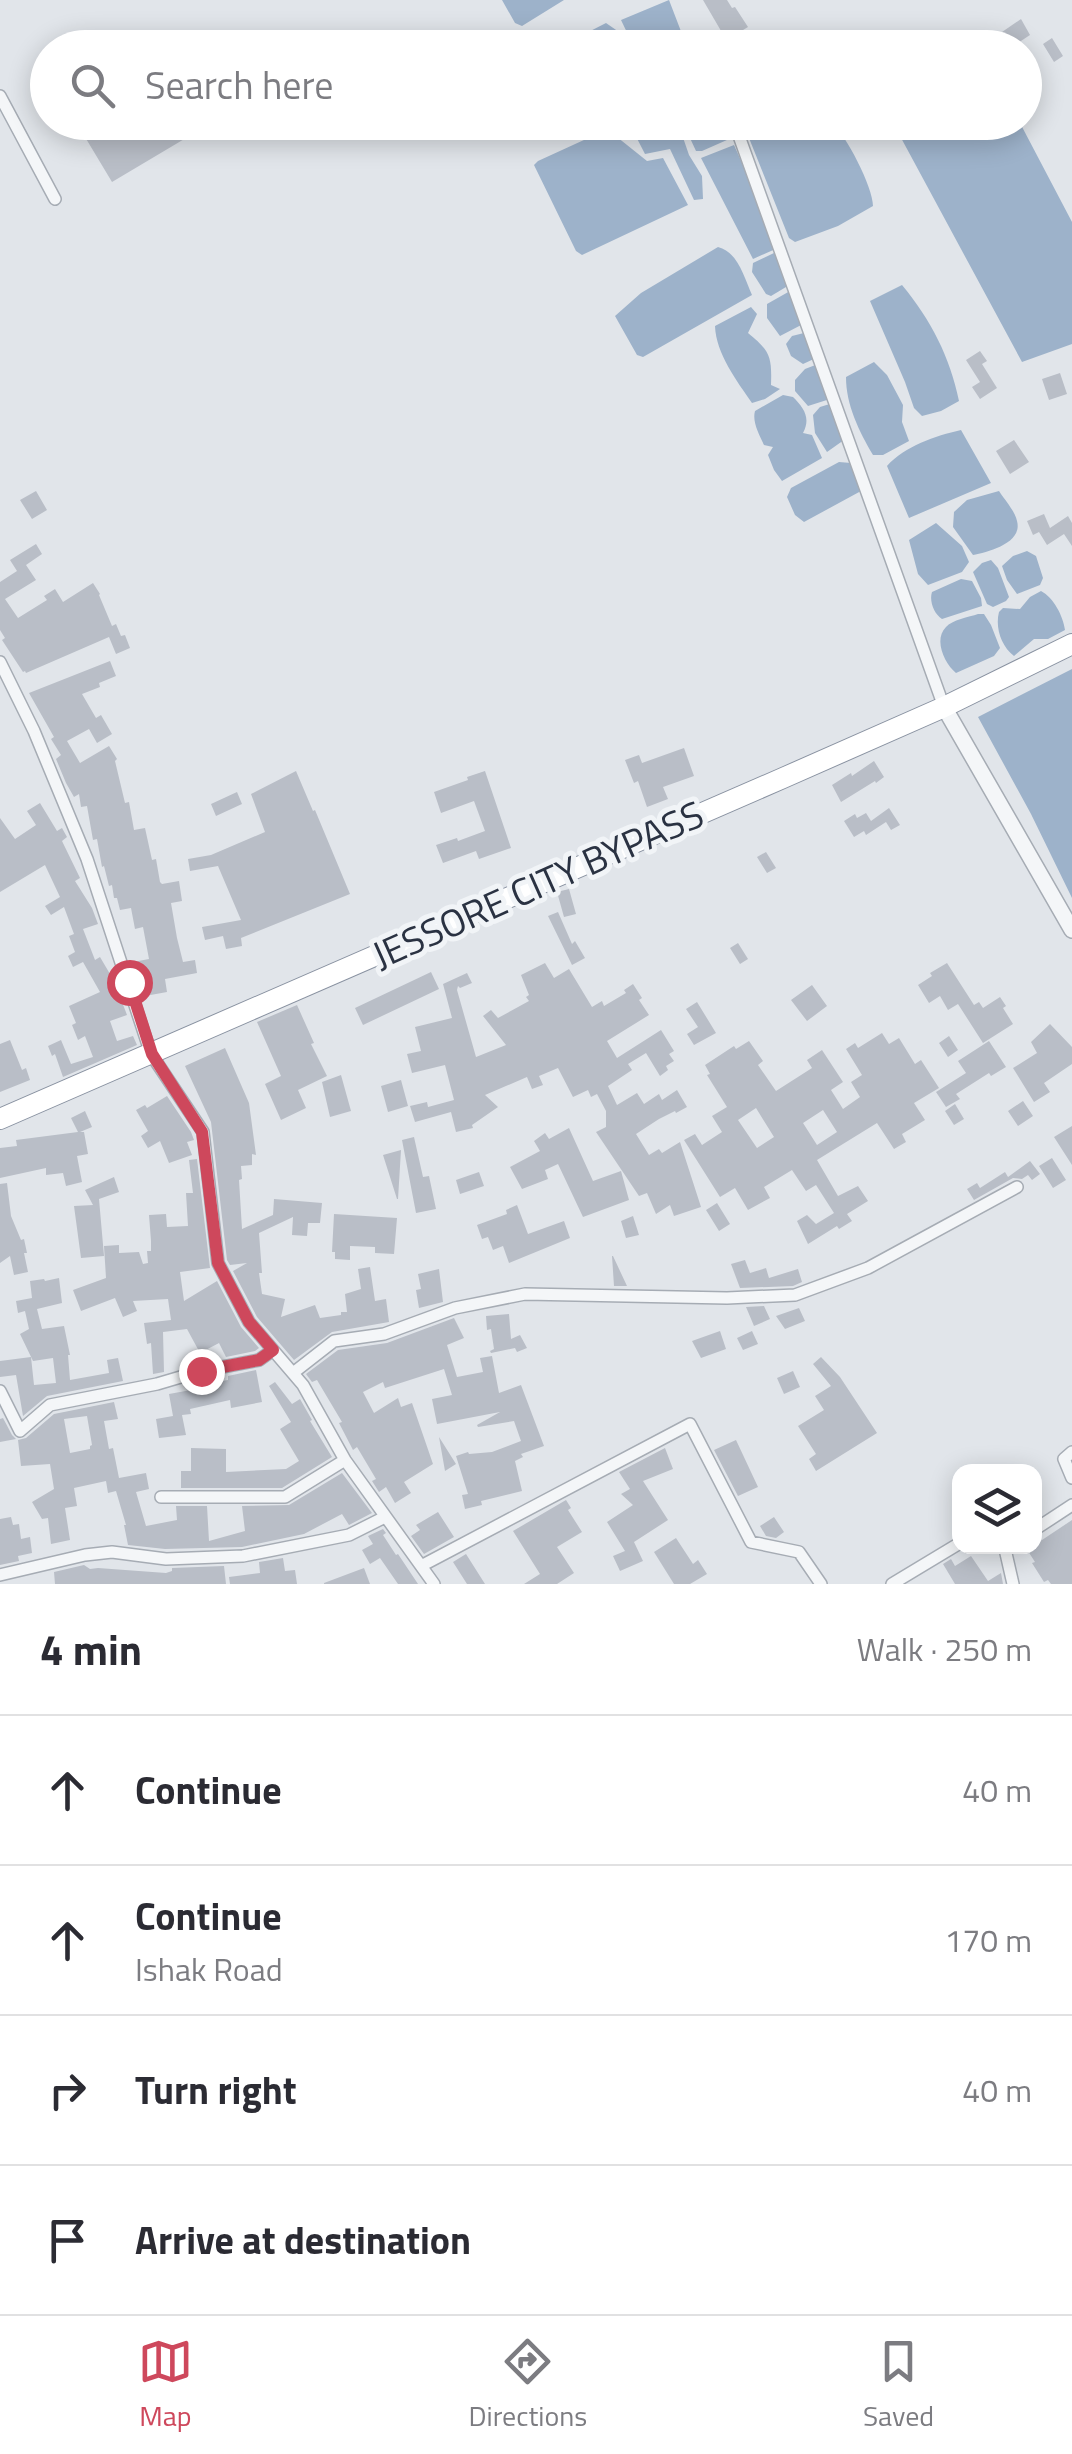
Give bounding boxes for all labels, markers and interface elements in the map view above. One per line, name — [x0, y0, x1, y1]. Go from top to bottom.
search box — [30, 30, 1042, 140]
text: Search here — [145, 56, 333, 114]
icon: search — [65, 58, 120, 113]
street label: JESSORE CITY BYPASS — [362, 785, 713, 983]
route start — [107, 960, 153, 1006]
route end — [179, 1349, 225, 1395]
map controls — [952, 1464, 1042, 1554]
button: layers — [952, 1464, 1042, 1554]
text: 4 min — [40, 1617, 142, 1681]
text: Walk · 250 m — [857, 1625, 1032, 1673]
text: Continue — [135, 1761, 282, 1819]
icon: ahead — [40, 1763, 95, 1818]
text: 40 m — [962, 1766, 1032, 1814]
text: Continue — [135, 1887, 282, 1945]
icon: ahead — [40, 1913, 95, 1968]
text: 170 m — [944, 1916, 1032, 1964]
text: Ishak Road — [135, 1945, 283, 1993]
text: Turn right — [135, 2061, 297, 2119]
icon: right — [40, 2063, 95, 2118]
text: 40 m — [962, 2066, 1032, 2114]
text: Arrive at destination — [135, 2211, 471, 2269]
icon: arrive — [40, 2213, 95, 2268]
tab: Map — [138, 2334, 193, 2437]
tab: Directions — [469, 2334, 587, 2437]
tab: Saved — [863, 2334, 934, 2437]

